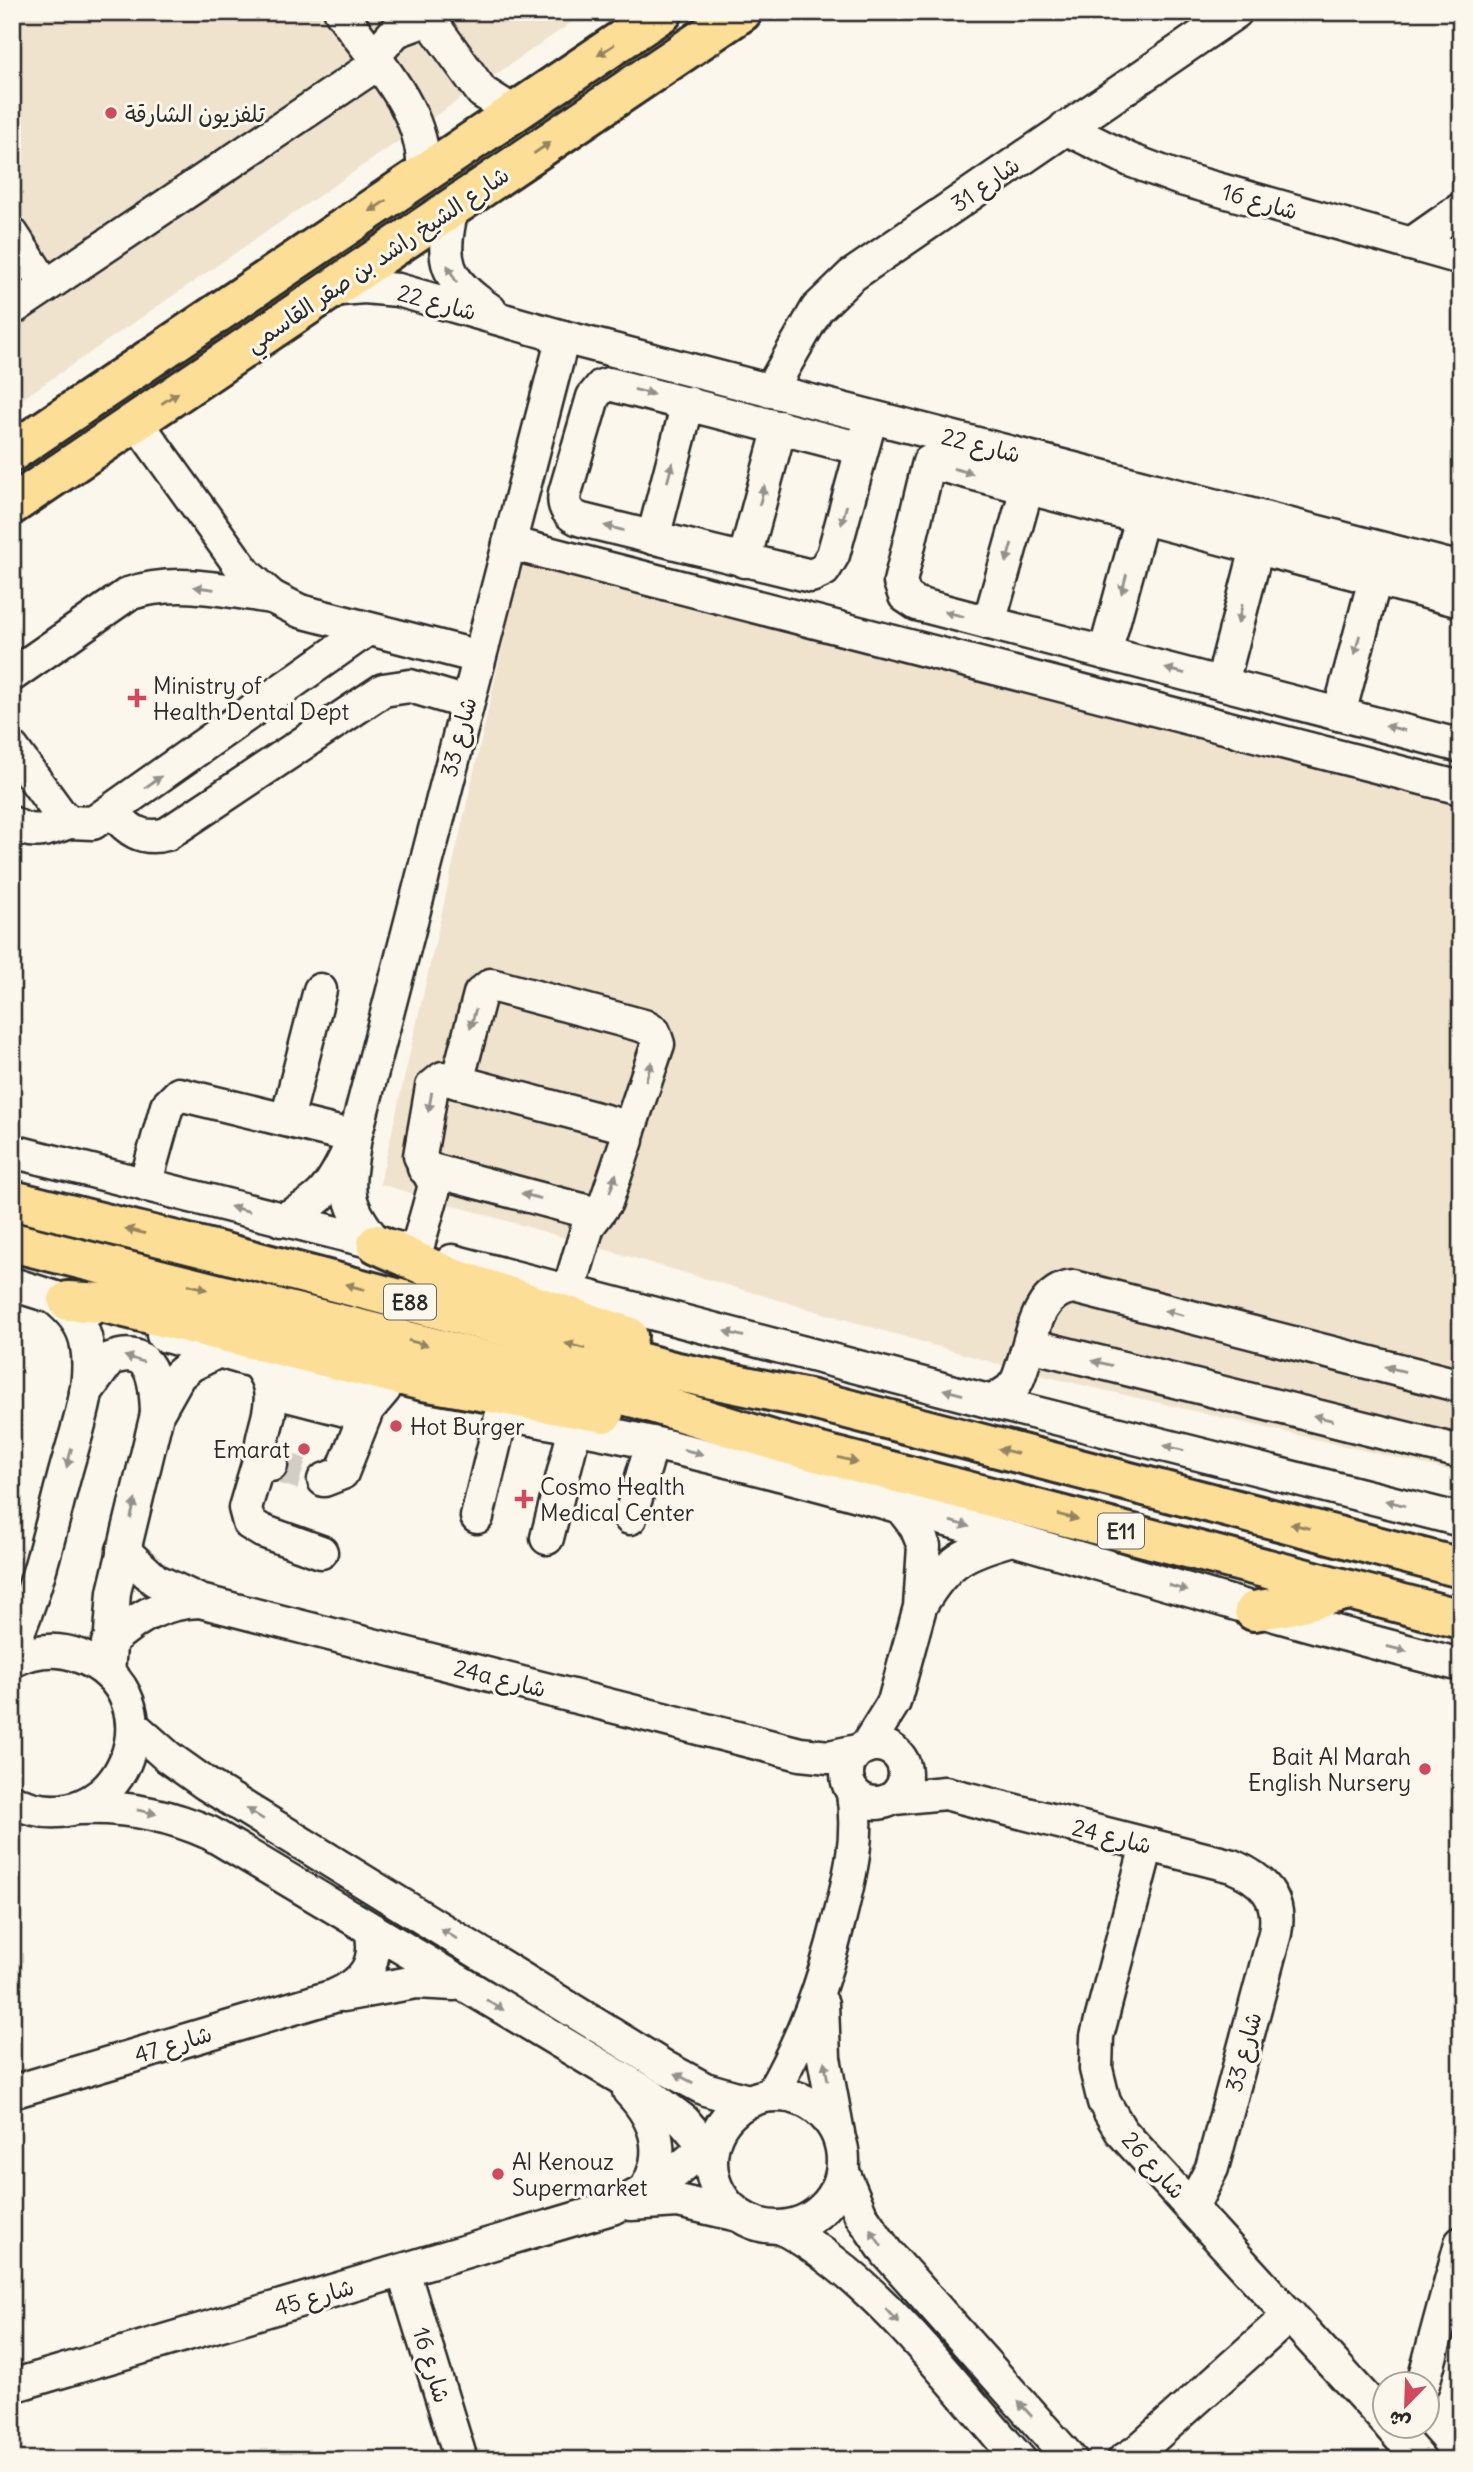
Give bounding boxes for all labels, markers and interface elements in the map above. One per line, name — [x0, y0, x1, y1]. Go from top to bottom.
one-way arrow — [597, 43, 615, 57]
place label: تلفزيون الشارقة — [125, 99, 265, 129]
marker: تلفزيون الشارقة — [103, 105, 119, 121]
one-way arrow — [533, 141, 551, 155]
street label: شارع 31 — [945, 150, 1026, 220]
street label: شارع الشيخ راشد بن صقر القاسمي — [240, 160, 518, 364]
street label: شارع 16 — [1218, 176, 1301, 228]
one-way arrow — [368, 200, 388, 213]
one-way arrow — [447, 264, 459, 284]
street label: شارع 22 — [394, 278, 480, 328]
one-way arrow — [634, 387, 655, 397]
one-way arrow — [161, 391, 179, 405]
street label: شارع 22 — [938, 421, 1024, 471]
one-way arrow — [665, 461, 676, 483]
one-way arrow — [952, 466, 974, 477]
one-way arrow — [757, 484, 767, 505]
one-way arrow — [838, 504, 849, 526]
one-way arrow — [603, 522, 625, 533]
one-way arrow — [1003, 543, 1013, 564]
one-way arrow — [1118, 573, 1129, 595]
one-way arrow — [193, 582, 215, 593]
one-way arrow — [1234, 603, 1245, 625]
one-way arrow — [943, 608, 965, 619]
one-way arrow — [1352, 635, 1362, 656]
one-way arrow — [1163, 665, 1185, 676]
place label: Ministry of Health Dental Dept — [153, 671, 350, 726]
marker: Ministry of Health Dental Dept — [127, 688, 147, 708]
street label: شارع 33 — [433, 694, 484, 781]
one-way arrow — [1384, 722, 1406, 733]
one-way arrow — [144, 775, 162, 789]
one-way arrow — [467, 1008, 478, 1030]
one-way arrow — [644, 1061, 655, 1082]
one-way arrow — [424, 1091, 435, 1113]
one-way arrow — [608, 1172, 619, 1193]
one-way arrow — [519, 1190, 541, 1201]
one-way arrow — [229, 1203, 251, 1214]
one-way arrow — [124, 1225, 146, 1236]
one-way arrow — [344, 1281, 366, 1292]
one-way arrow — [187, 1282, 209, 1293]
road number: E88 — [384, 1284, 436, 1320]
one-way arrow — [1163, 1307, 1185, 1318]
one-way arrow — [723, 1328, 744, 1338]
one-way arrow — [407, 1338, 429, 1349]
one-way arrow — [564, 1340, 585, 1350]
one-way arrow — [123, 1354, 144, 1364]
one-way arrow — [1091, 1357, 1113, 1368]
one-way arrow — [1383, 1363, 1405, 1374]
one-way arrow — [942, 1386, 964, 1397]
place label: Hot Burger — [410, 1412, 525, 1441]
one-way arrow — [1312, 1412, 1334, 1423]
marker: Hot Burger — [388, 1418, 404, 1434]
place label: Emarat — [213, 1435, 290, 1464]
marker: Emarat — [296, 1441, 312, 1457]
one-way arrow — [1163, 1442, 1185, 1453]
one-way arrow — [997, 1445, 1019, 1456]
one-way arrow — [63, 1447, 74, 1469]
one-way arrow — [682, 1447, 704, 1458]
one-way arrow — [837, 1455, 859, 1466]
place label: Cosmo Health Medical Center — [540, 1472, 695, 1527]
marker: Cosmo Health Medical Center — [514, 1489, 534, 1509]
one-way arrow — [1383, 1497, 1405, 1508]
one-way arrow — [128, 1498, 139, 1520]
one-way arrow — [1057, 1512, 1079, 1523]
road number: E11 — [1098, 1514, 1144, 1548]
one-way arrow — [950, 1519, 971, 1529]
one-way arrow — [1289, 1520, 1311, 1531]
one-way arrow — [1168, 1584, 1189, 1594]
one-way arrow — [1386, 1644, 1408, 1655]
street label: 24a شارع — [450, 1653, 549, 1705]
place label: Bait Al Marah English Nursery — [1248, 1742, 1411, 1797]
marker: Bait Al Marah English Nursery — [1417, 1761, 1433, 1777]
one-way arrow — [136, 1807, 158, 1818]
one-way arrow — [245, 1808, 265, 1821]
street label: شارع 24 — [1069, 1812, 1155, 1862]
one-way arrow — [439, 1928, 458, 1940]
one-way arrow — [485, 1998, 505, 2010]
street label: شارع 33 — [1218, 2009, 1269, 2096]
street label: شارع 47 — [131, 2018, 216, 2071]
one-way arrow — [821, 2060, 832, 2082]
one-way arrow — [674, 2073, 694, 2084]
street label: شارع 26 — [1115, 2125, 1192, 2206]
place label: Al Kenouz Supermarket — [512, 2147, 648, 2202]
marker: Al Kenouz Supermarket — [490, 2166, 506, 2182]
one-way arrow — [869, 2228, 882, 2248]
street label: شارع 45 — [271, 2272, 358, 2324]
one-way arrow — [883, 2307, 899, 2324]
street label: شارع 16 — [405, 2324, 457, 2407]
north arrow — [1372, 2370, 1442, 2440]
one-way arrow — [1017, 2400, 1033, 2418]
text: ش — [1385, 2405, 1414, 2436]

